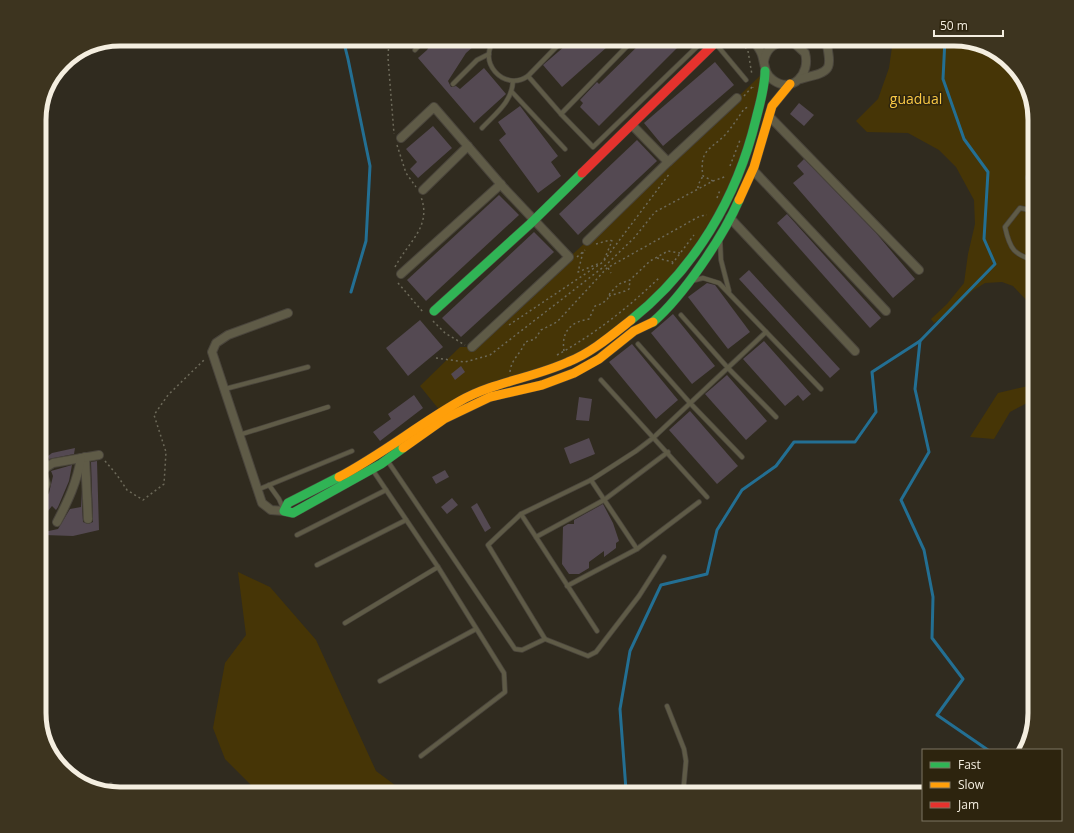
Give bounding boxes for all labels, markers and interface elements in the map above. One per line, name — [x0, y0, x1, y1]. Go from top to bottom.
scale bar — [934, 12, 1003, 38]
text: 50 m — [940, 17, 968, 34]
park label: guadual — [890, 89, 942, 108]
legend — [922, 749, 1062, 821]
text: Fast — [958, 756, 981, 773]
text: Slow — [958, 776, 985, 793]
text: Jam — [957, 796, 979, 813]

